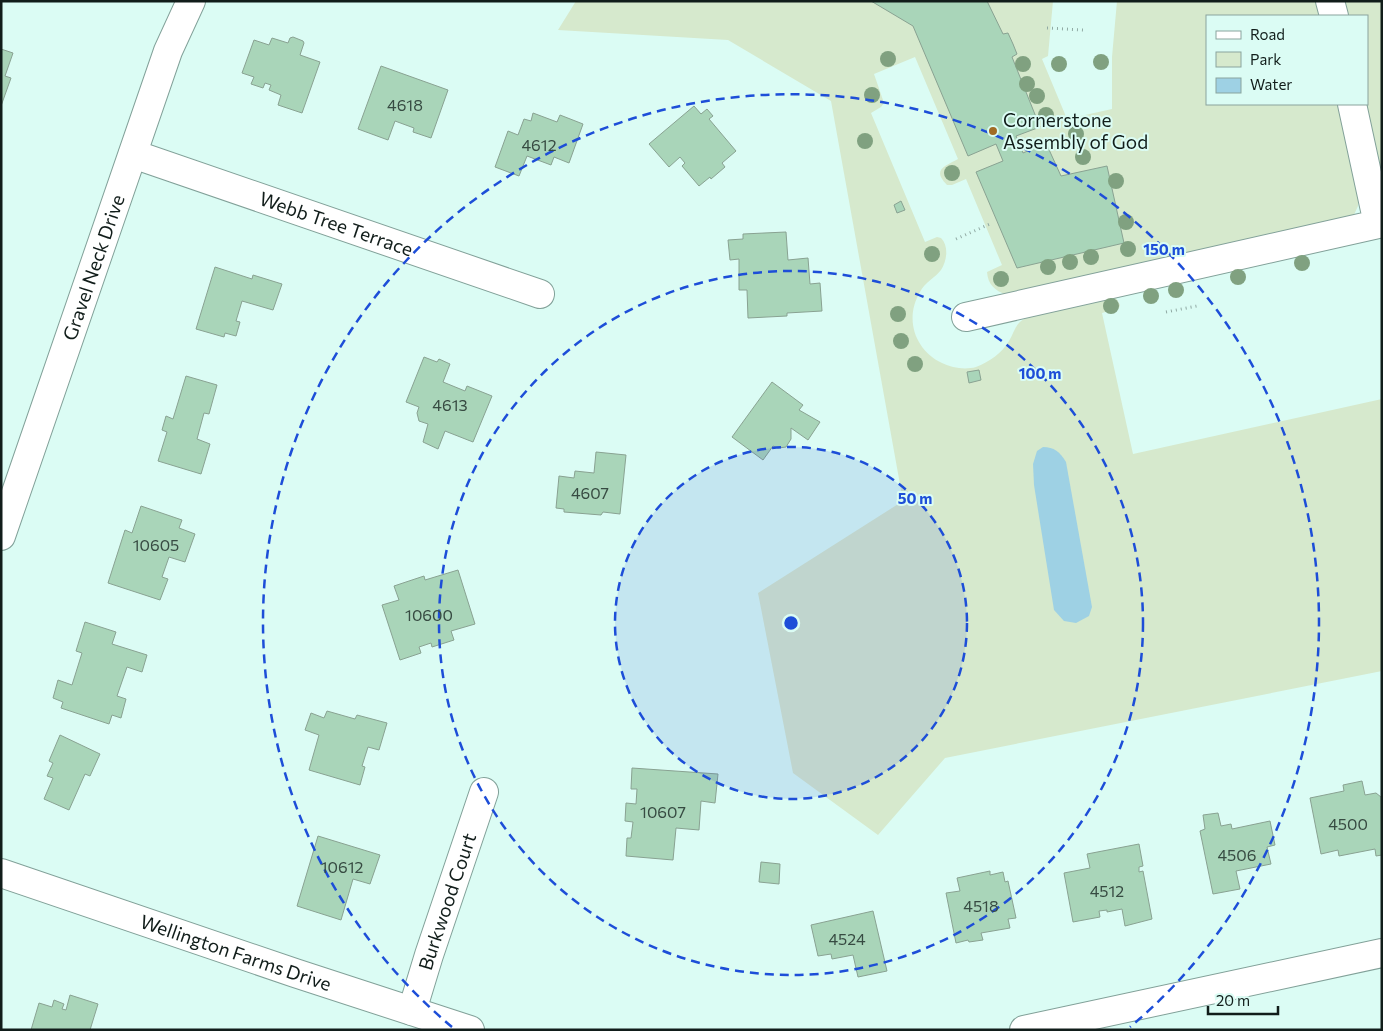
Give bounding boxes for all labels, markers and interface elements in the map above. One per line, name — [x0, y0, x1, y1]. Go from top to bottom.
legend — [1206, 15, 1368, 105]
text: Road — [1250, 25, 1285, 43]
text: Park — [1250, 50, 1281, 68]
text: Water — [1250, 75, 1292, 93]
house number: 4618 — [387, 95, 423, 114]
place label: Cornerstone Assembly of God — [1003, 108, 1148, 153]
marker: Cornerstone Assembly of God — [987, 125, 999, 137]
house number: 4612 — [521, 135, 557, 154]
street label: Webb Tree Terrace — [257, 186, 416, 261]
street label: Gravel Neck Drive — [57, 191, 129, 343]
text: 150 m — [1143, 240, 1185, 258]
text: 100 m — [1019, 364, 1061, 382]
house number: 4613 — [432, 395, 468, 414]
house number: 4607 — [571, 483, 609, 502]
text: 50 m — [898, 489, 932, 507]
house number: 10605 — [133, 535, 179, 554]
house number: 10600 — [405, 605, 453, 624]
centre of rings — [782, 614, 800, 632]
house number: 10607 — [640, 802, 686, 821]
house number: 4500 — [1328, 814, 1368, 833]
street label: Burkwood Court — [413, 830, 480, 973]
house number: 4506 — [1218, 845, 1256, 864]
house number: 10612 — [321, 857, 363, 876]
house number: 4512 — [1090, 881, 1124, 900]
house number: 4518 — [963, 896, 999, 915]
street label: Wellington Farms Drive — [137, 909, 334, 995]
house number: 4524 — [829, 929, 866, 948]
scale bar — [1208, 984, 1278, 1016]
text: 20 m — [1216, 991, 1250, 1009]

